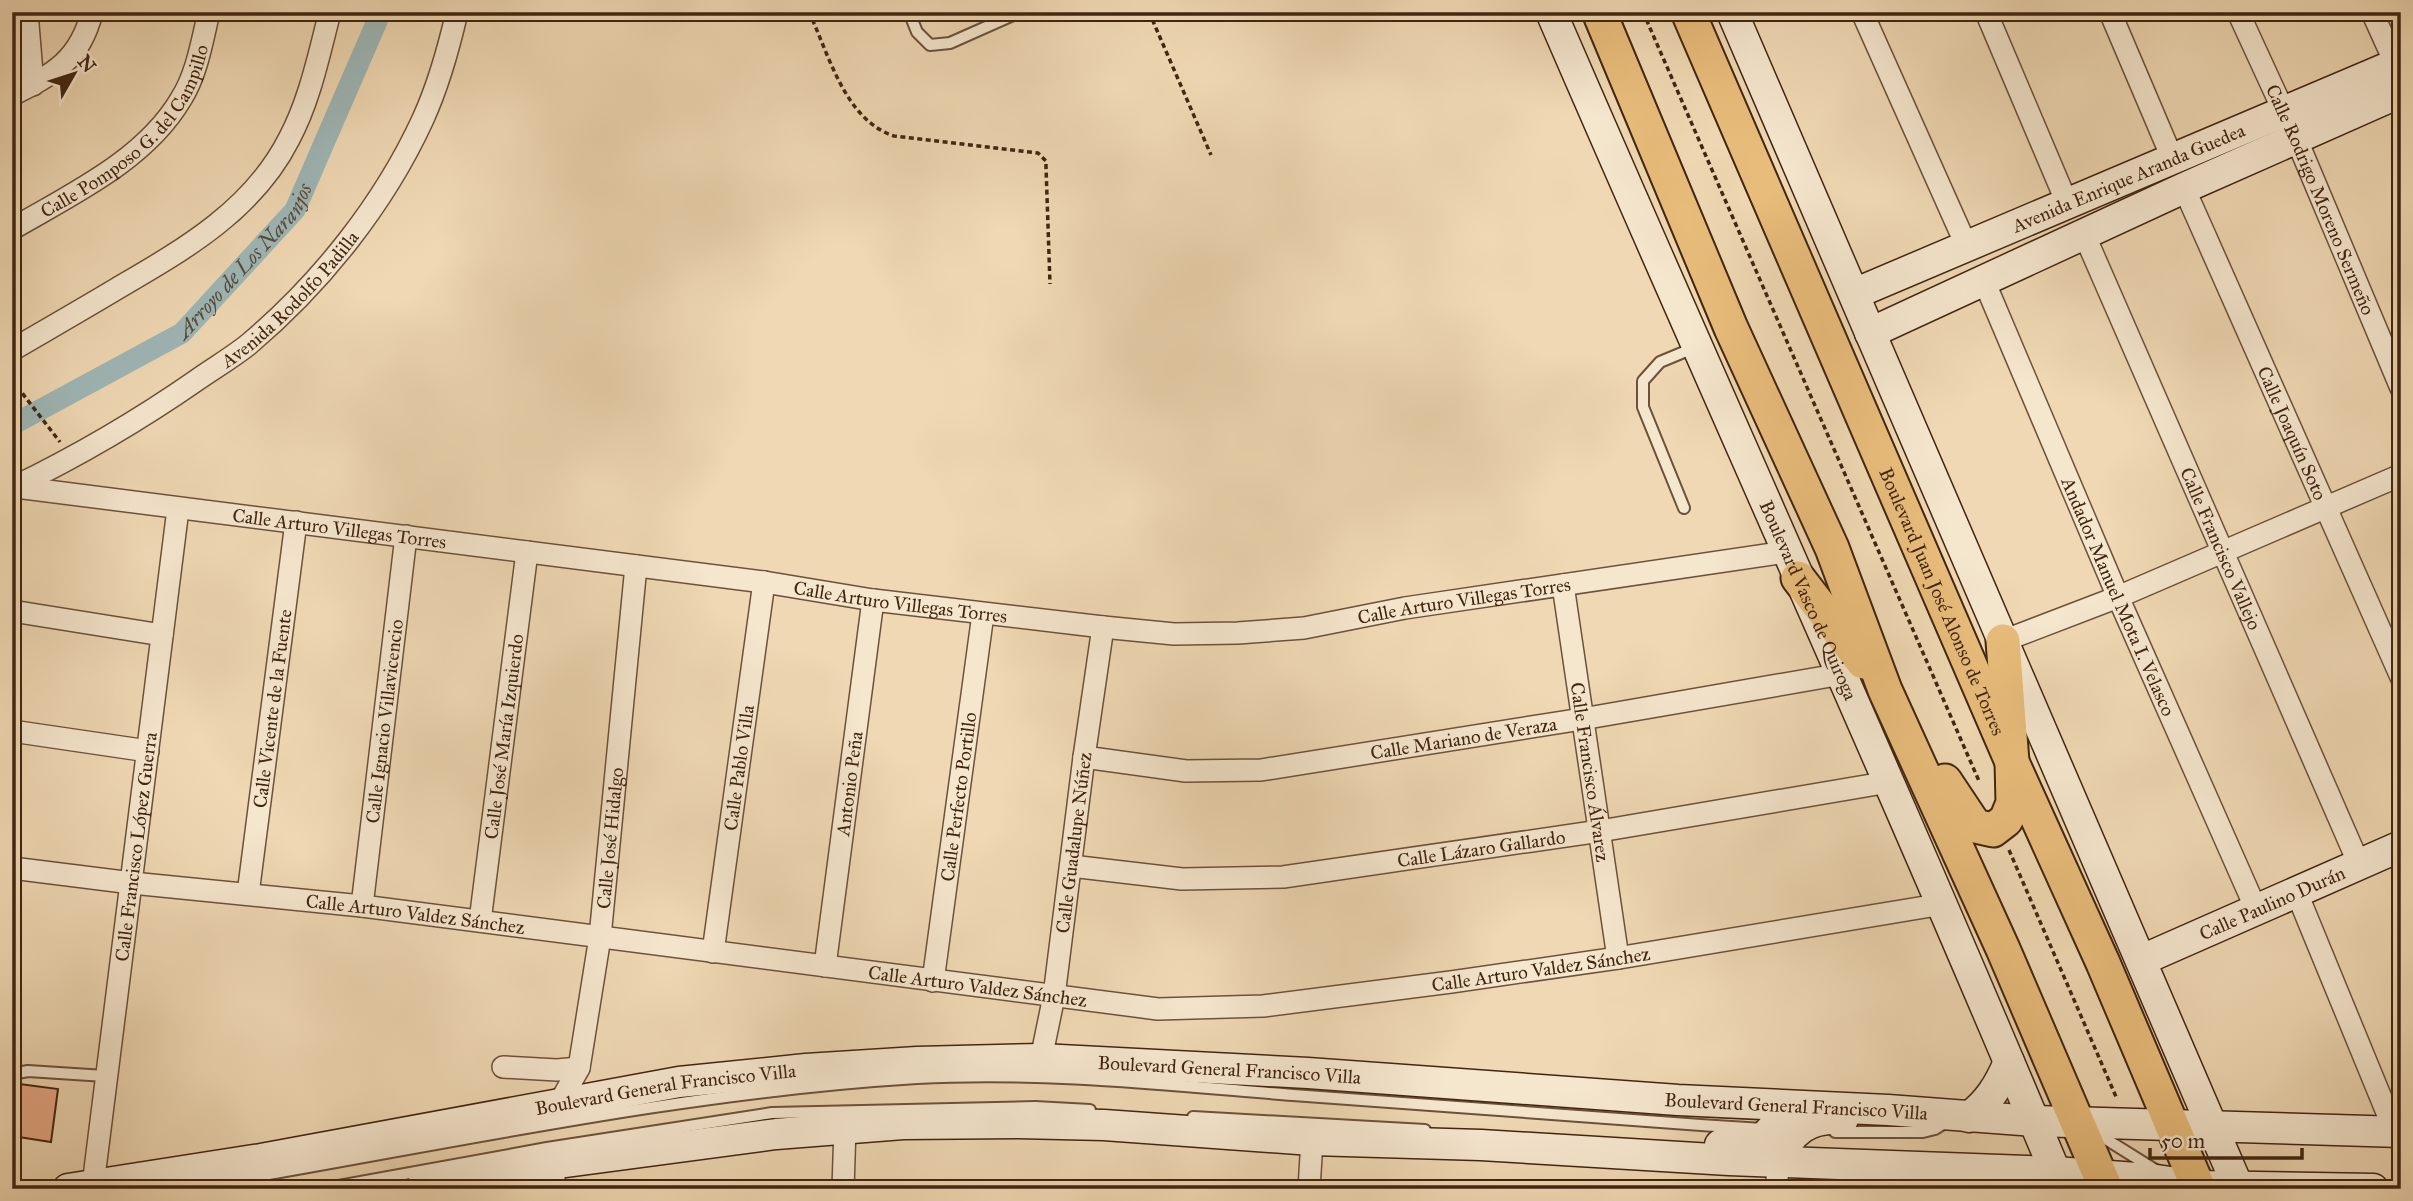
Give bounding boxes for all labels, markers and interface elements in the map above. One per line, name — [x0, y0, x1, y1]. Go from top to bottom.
north arrow — [38, 38, 108, 108]
street label: Calle Pomposo G. del Campillo — [36, 42, 213, 222]
text: N — [73, 50, 101, 77]
street label: Calle Rodrigo Moreno Sermeño — [2261, 80, 2381, 318]
street label: Avenida Enrique Aranda Guedea — [2008, 118, 2249, 238]
water label: Arroyo de Los Naranjos — [169, 179, 318, 346]
street label: Avenida Rodolfo Padilla — [216, 225, 364, 373]
street label: Calle Joaquín Soto — [2253, 362, 2333, 504]
street label: Boulevard Juan José Alonso de Torres — [1875, 464, 2011, 739]
street label: Calle Francisco Vallejo — [2176, 464, 2267, 633]
street label: Andador Manuel Mota I. Velasco — [2057, 473, 2181, 720]
street label: Boulevard Vasco de Quiroga — [1755, 497, 1863, 704]
street label: Calle Arturo Villegas Torres — [231, 503, 448, 553]
street label: Calle Arturo Villegas Torres — [1355, 572, 1572, 629]
street label: Calle Arturo Villegas Torres — [792, 576, 1009, 627]
street label: Calle Vicente de la Fuente — [248, 608, 296, 809]
street label: Calle Ignacio Villavicencio — [360, 618, 408, 825]
street label: Calle José María Izquierdo — [479, 632, 528, 840]
street label: Calle Francisco Álvarez — [1566, 681, 1615, 863]
street label: Calle Pablo Villa — [718, 703, 759, 832]
street label: Calle Perfecto Portillo — [935, 710, 981, 883]
street label: Calle Mariano de Veraza — [1369, 712, 1559, 764]
street label: Antonio Peña — [831, 729, 867, 838]
street label: Calle Francisco López Guerra — [110, 730, 161, 963]
street label: Calle Guadalupe Núñez — [1050, 750, 1096, 934]
street label: Calle José Hidalgo — [591, 766, 628, 910]
street label: Calle Lázaro Gallardo — [1396, 825, 1567, 872]
street label: Calle Paulino Durán — [2196, 861, 2348, 945]
street label: Calle Arturo Valdez Sánchez — [305, 889, 527, 939]
street label: Calle Arturo Valdez Sánchez — [1430, 941, 1652, 996]
street label: Calle Arturo Valdez Sánchez — [867, 960, 1089, 1011]
street label: Boulevard General Francisco Villa — [1097, 1050, 1363, 1088]
street label: Boulevard General Francisco Villa — [533, 1058, 798, 1120]
street label: Boulevard General Francisco Villa — [1664, 1088, 1930, 1125]
scale bar — [2150, 1117, 2303, 1161]
text: 50 m — [2161, 1128, 2206, 1154]

